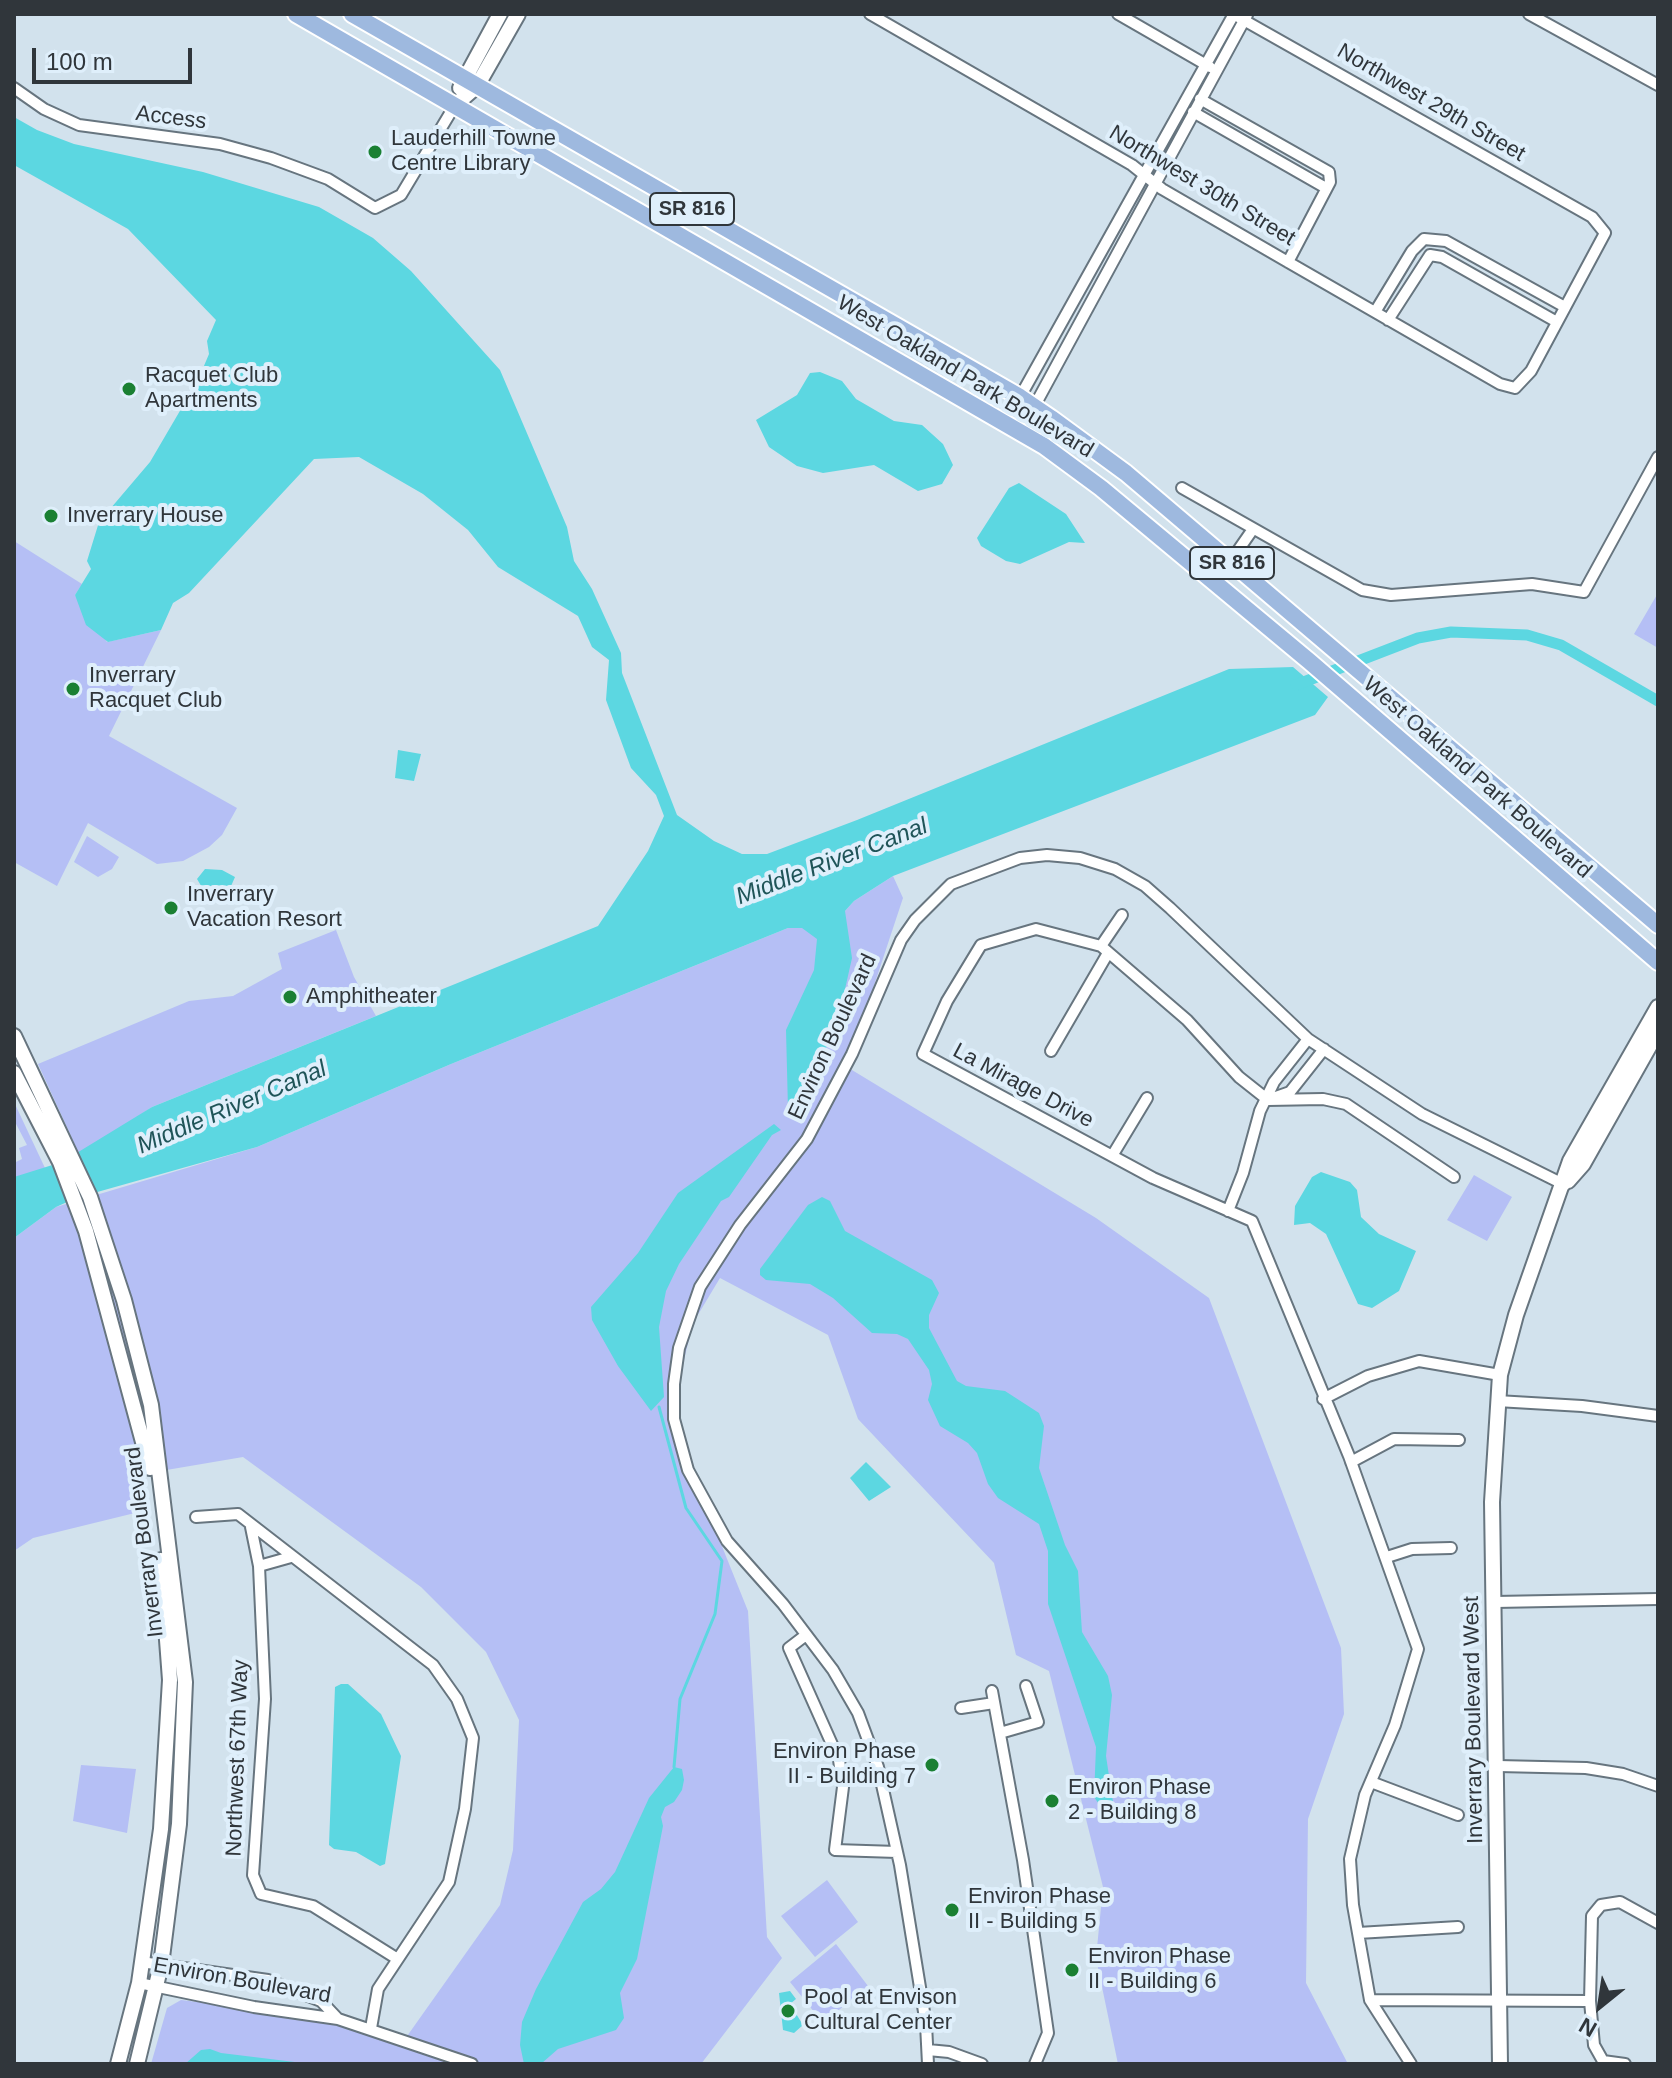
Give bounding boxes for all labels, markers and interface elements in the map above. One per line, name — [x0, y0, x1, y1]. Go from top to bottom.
scale bar — [36, 32, 196, 82]
street label: Northwest 29th Street — [1332, 38, 1530, 168]
text: 100 m — [46, 48, 113, 75]
street label: Access — [134, 101, 208, 135]
street label: Northwest 30th Street — [1104, 120, 1300, 252]
place label: Lauderhill Towne Centre Library — [391, 126, 556, 178]
marker: Lauderhill Towne Centre Library — [366, 143, 384, 161]
road number: SR 816 — [650, 193, 734, 225]
street label: West Oakland Park Boulevard — [832, 290, 1098, 464]
place label: Racquet Club Apartments — [145, 363, 278, 414]
marker: Racquet Club Apartments — [120, 380, 138, 398]
place label: Inverrary House — [67, 503, 224, 529]
marker: Inverrary House — [42, 507, 60, 525]
road number: SR 816 — [1190, 547, 1274, 579]
place label: Inverrary Racquet Club — [89, 663, 222, 714]
street label: West Oakland Park Boulevard — [1357, 672, 1597, 884]
marker: Inverrary Racquet Club — [64, 680, 82, 698]
water label: Middle River Canal — [732, 812, 932, 912]
place label: Inverrary Vacation Resort — [187, 882, 342, 934]
marker: Inverrary Vacation Resort — [162, 899, 180, 917]
street label: Environ Boulevard — [783, 950, 883, 1124]
place label: Amphitheater — [306, 984, 437, 1010]
marker: Amphitheater — [281, 988, 299, 1006]
street label: La Mirage Drive — [948, 1038, 1098, 1134]
water label: Middle River Canal — [133, 1055, 331, 1161]
street label: Inverrary Boulevard — [120, 1445, 170, 1639]
street label: Inverrary Boulevard West — [1459, 1596, 1489, 1844]
street label: Northwest 67th Way — [221, 1659, 255, 1857]
place label: Environ Phase II - Building 7 — [773, 1739, 916, 1790]
marker: Environ Phase II - Building 7 — [923, 1756, 941, 1774]
place label: Environ Phase 2 - Building 8 — [1068, 1775, 1211, 1826]
marker: Environ Phase 2 - Building 8 — [1043, 1792, 1061, 1810]
place label: Environ Phase II - Building 5 — [968, 1884, 1111, 1936]
marker: Environ Phase II - Building 5 — [943, 1901, 961, 1919]
place label: Environ Phase II - Building 6 — [1088, 1944, 1231, 1996]
street label: Environ Boulevard — [151, 1952, 333, 2010]
marker: Environ Phase II - Building 6 — [1063, 1961, 1081, 1979]
north arrow — [1560, 1966, 1640, 2046]
place label: Pool at Envison Cultural Center — [804, 1985, 957, 2036]
marker: Pool at Envison Cultural Center — [779, 2002, 797, 2020]
text: N — [1575, 2012, 1601, 2042]

